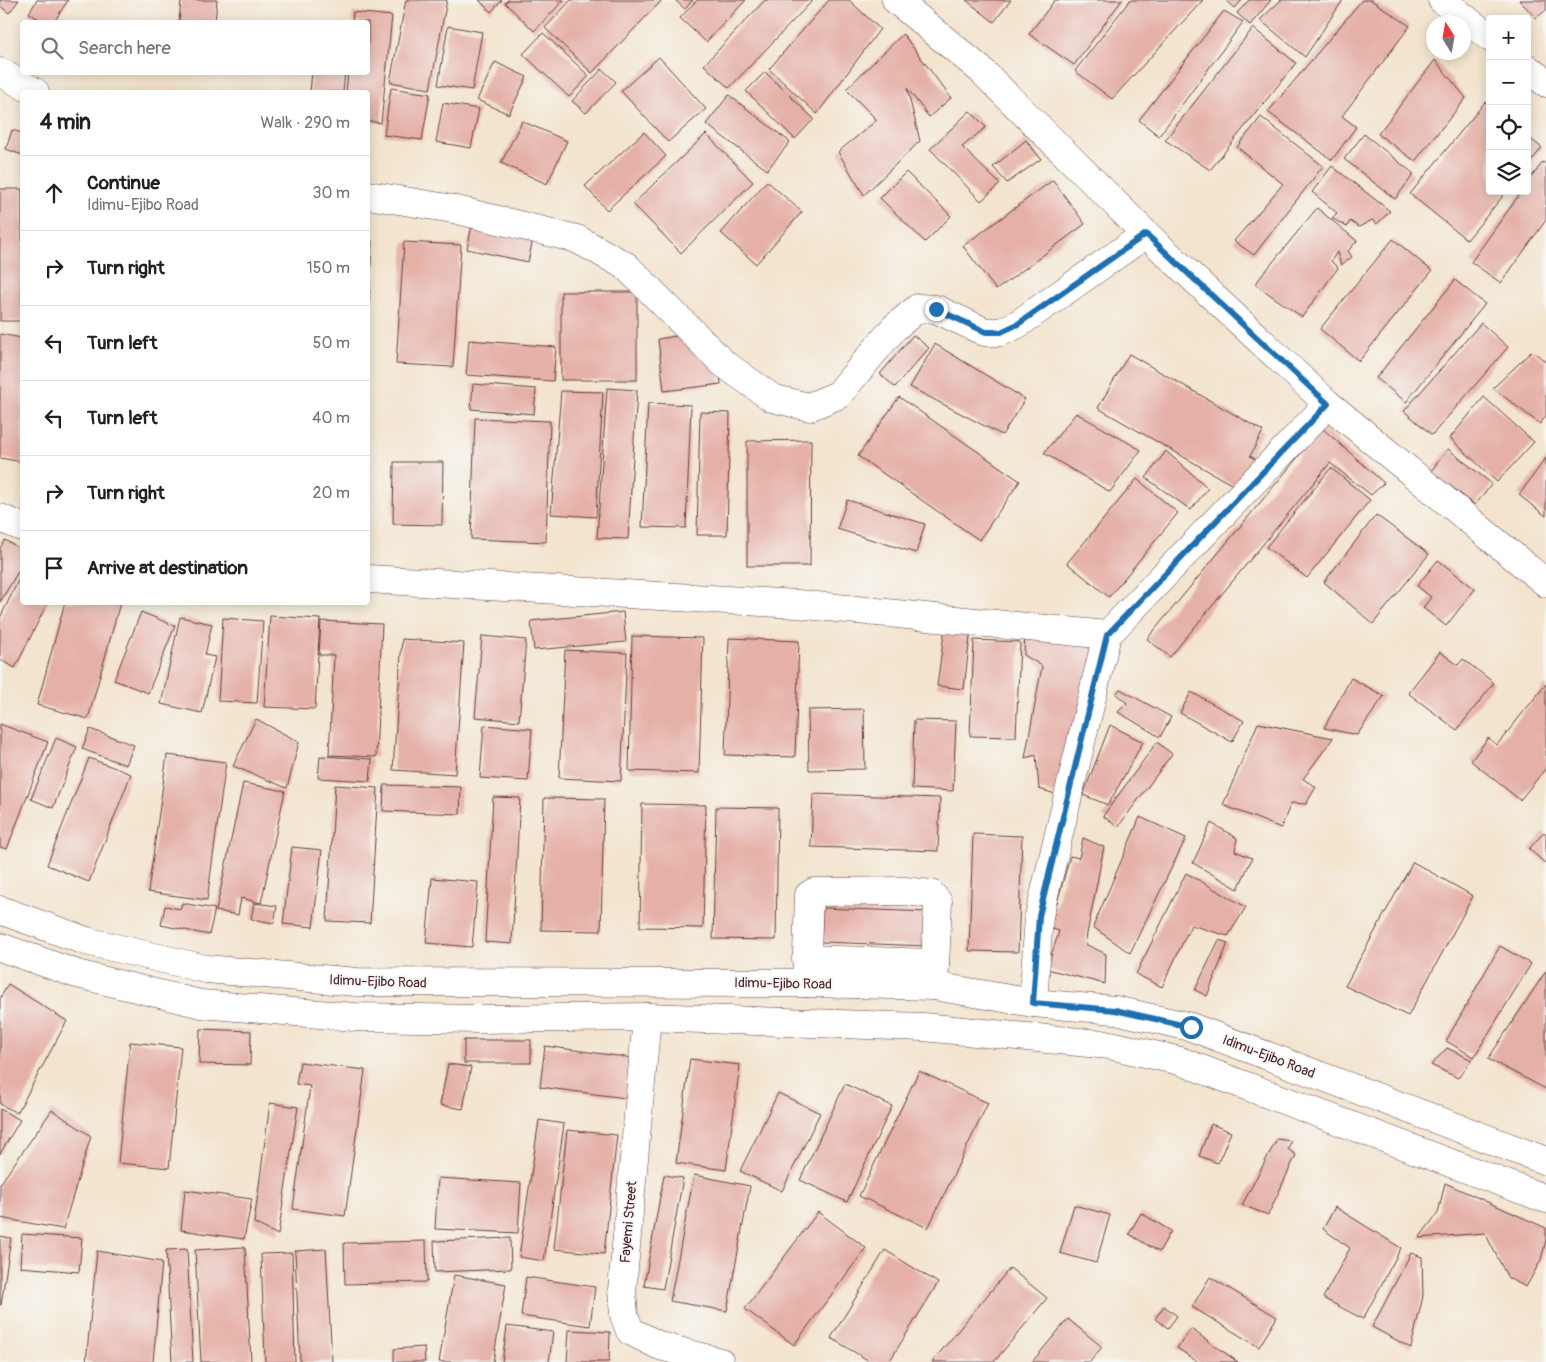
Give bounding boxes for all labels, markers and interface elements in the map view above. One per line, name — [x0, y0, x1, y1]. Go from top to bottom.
north arrow — [1426, 15, 1471, 60]
map controls — [1486, 15, 1531, 195]
button: + — [1486, 15, 1531, 60]
search box — [20, 20, 370, 75]
icon: search — [38, 34, 66, 62]
text: Search here — [78, 36, 171, 60]
button: − — [1486, 60, 1531, 105]
button: locate — [1486, 105, 1531, 150]
text: 4 min — [40, 109, 91, 136]
text: Walk · 290 m — [261, 113, 350, 133]
button: layers — [1486, 150, 1531, 195]
text: Continue — [87, 171, 160, 195]
icon: ahead — [40, 179, 68, 207]
text: 30 m — [312, 183, 350, 203]
text: Idimu-Ejibo Road — [87, 195, 199, 215]
icon: right — [40, 254, 68, 282]
text: Turn right — [87, 256, 165, 280]
text: 150 m — [306, 258, 350, 278]
route end — [925, 298, 948, 321]
icon: left — [40, 329, 68, 357]
text: Turn left — [87, 331, 157, 355]
text: 50 m — [313, 333, 350, 353]
icon: left — [40, 404, 68, 432]
text: Turn left — [87, 406, 157, 430]
text: 40 m — [312, 408, 350, 428]
icon: right — [40, 479, 68, 507]
text: Turn right — [87, 481, 165, 505]
text: 20 m — [312, 483, 350, 503]
icon: arrive — [40, 554, 68, 582]
text: Arrive at destination — [87, 556, 248, 580]
street label: Idimu-Ejibo Road — [329, 971, 427, 992]
street label: Idimu-Ejibo Road — [734, 974, 832, 993]
route start — [1180, 1016, 1203, 1039]
street label: Idimu-Ejibo Road — [1220, 1031, 1318, 1082]
street label: Fayemi Street — [616, 1180, 641, 1264]

